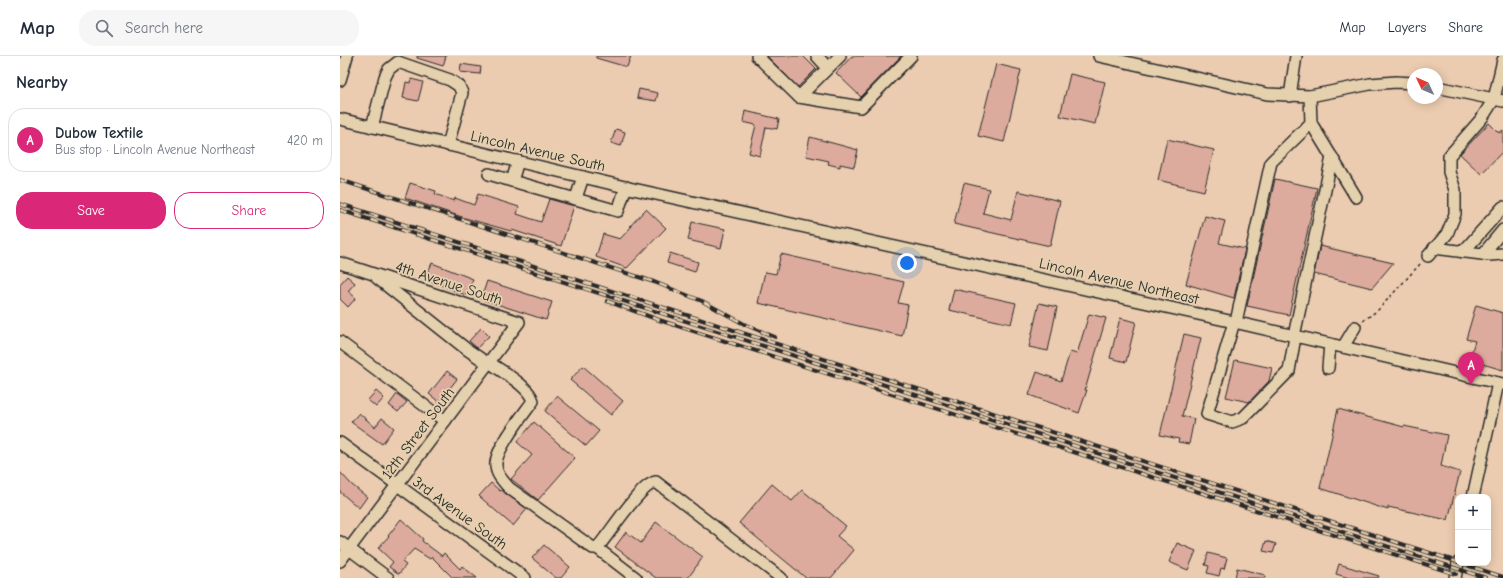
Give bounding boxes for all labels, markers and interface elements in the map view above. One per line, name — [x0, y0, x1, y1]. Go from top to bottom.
search box — [79, 10, 359, 46]
text: Map — [20, 17, 55, 39]
icon: search — [93, 17, 115, 39]
text: Search here — [125, 19, 203, 37]
text: Map — [1339, 19, 1366, 36]
text: Layers — [1388, 19, 1426, 36]
text: Share — [1448, 19, 1483, 36]
north arrow — [1407, 68, 1443, 104]
text: Nearby — [16, 73, 67, 92]
text: Dubow Textile — [55, 124, 143, 142]
street label: Lincoln Avenue South — [469, 127, 607, 175]
text: A — [26, 133, 34, 148]
text: 420 m — [287, 133, 323, 148]
text: Bus stop · Lincoln Avenue Northeast — [55, 142, 255, 157]
button: Save — [16, 192, 166, 229]
button: Share — [174, 192, 324, 229]
your location — [897, 253, 917, 273]
street label: Lincoln Avenue Northeast — [1037, 254, 1201, 308]
street label: 4th Avenue South — [393, 257, 505, 309]
pin: A — [1458, 352, 1484, 385]
street label: 12th Street South — [378, 384, 458, 482]
street label: 3rd Avenue South — [409, 473, 511, 553]
map controls — [1455, 494, 1491, 566]
button: + — [1455, 494, 1491, 530]
button: − — [1455, 530, 1491, 566]

